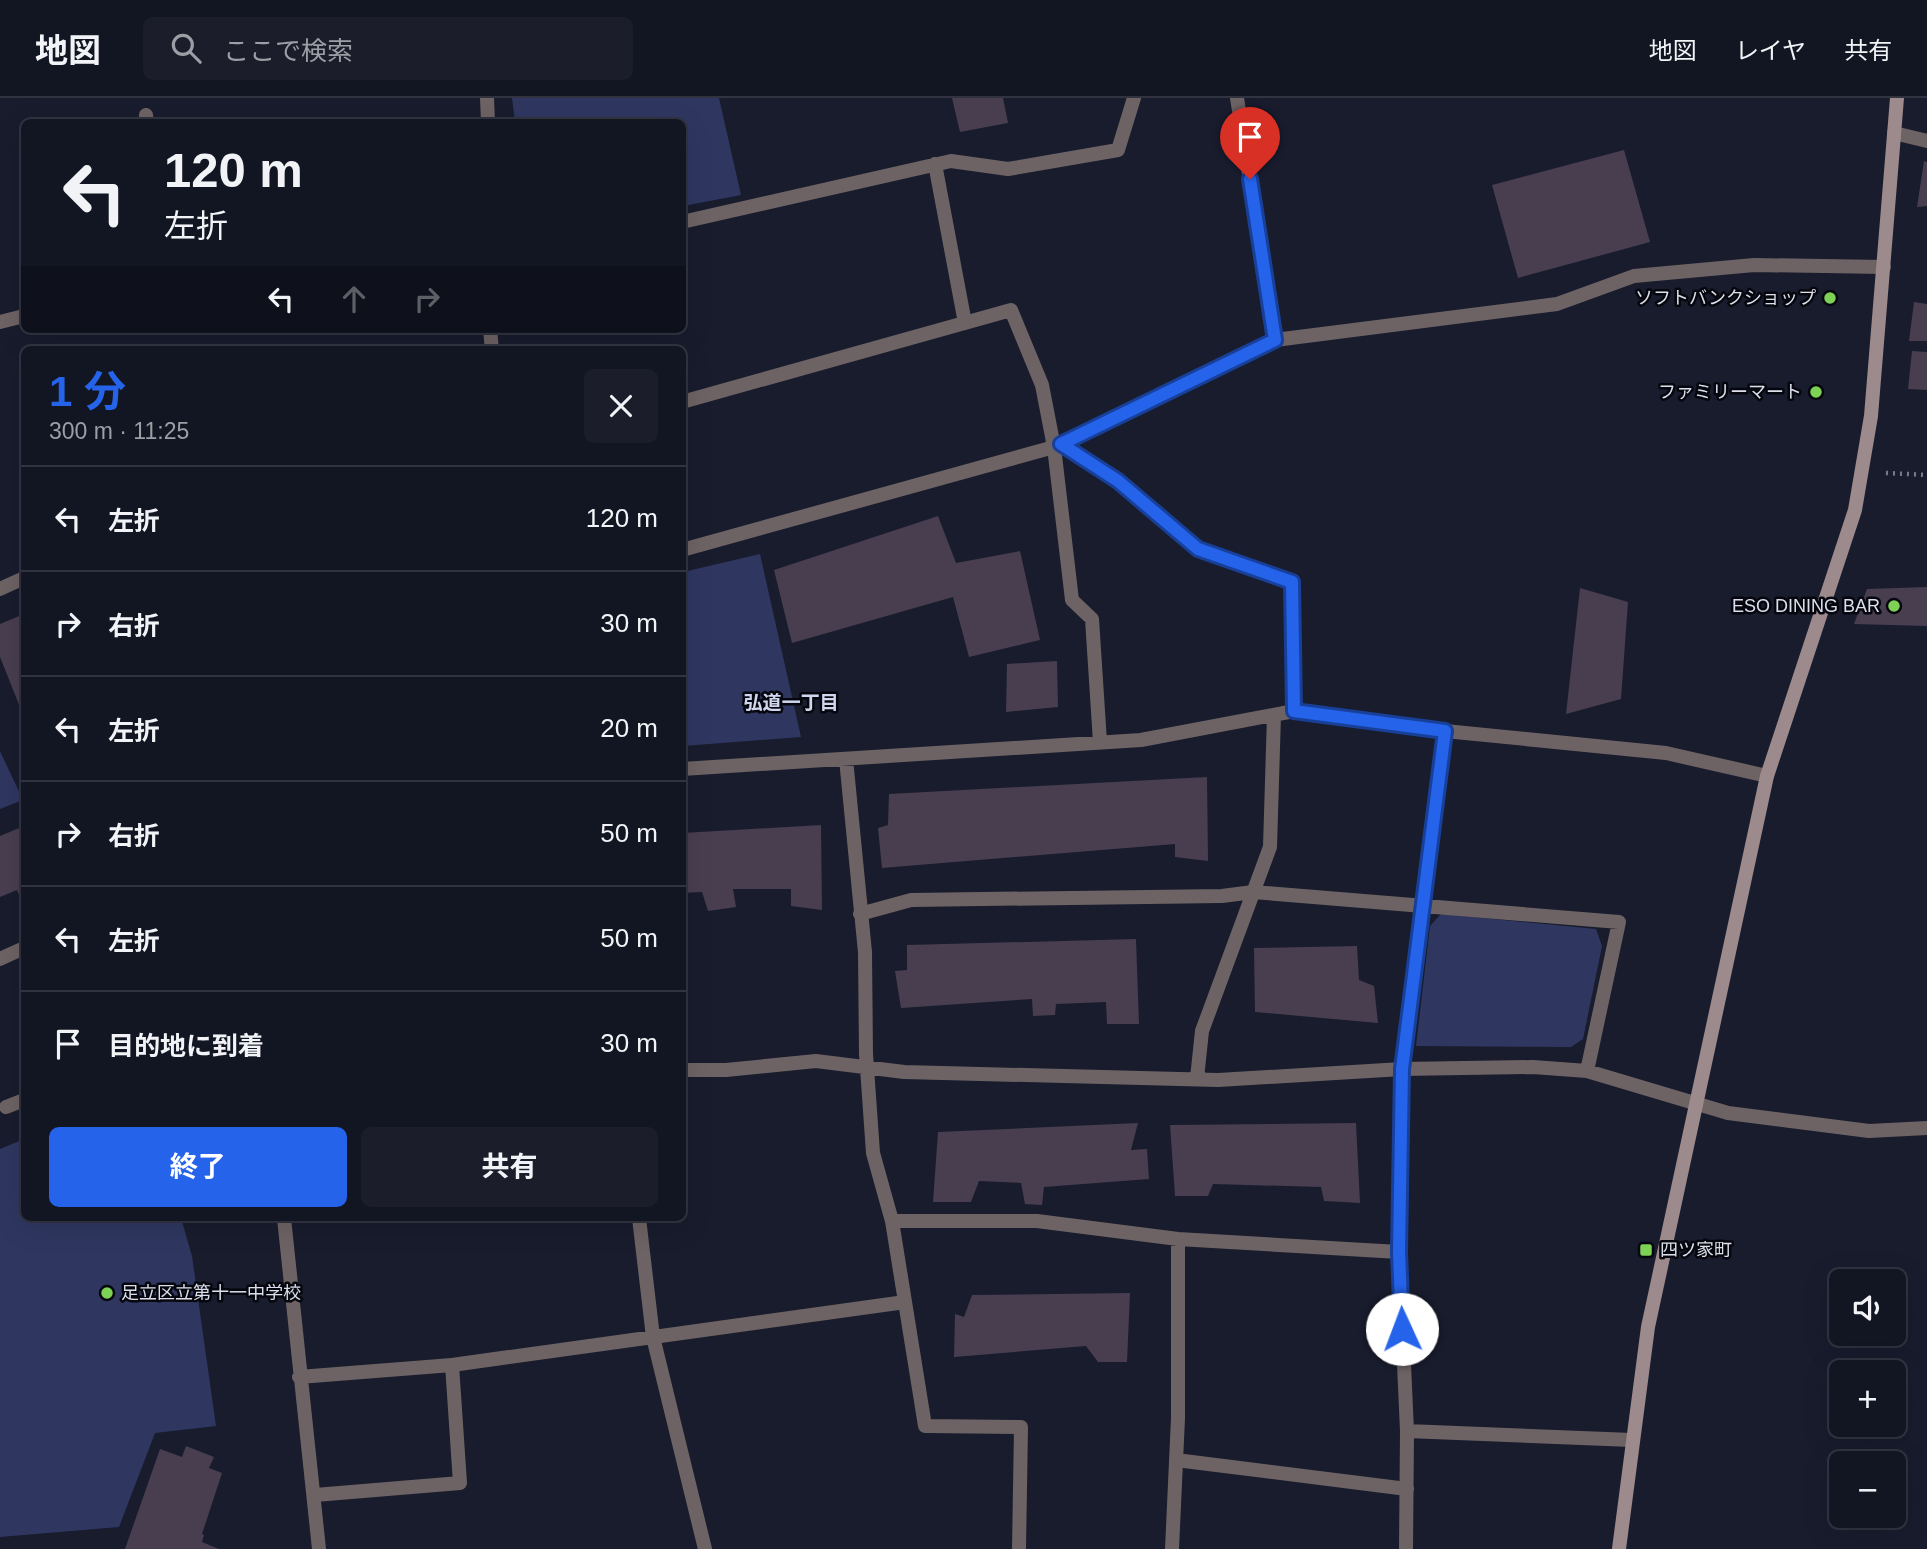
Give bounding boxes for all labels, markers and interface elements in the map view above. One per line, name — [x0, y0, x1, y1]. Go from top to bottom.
search box — [143, 17, 633, 80]
icon: search — [167, 29, 205, 67]
text: 地図 — [35, 32, 101, 69]
text: ここで検索 — [223, 36, 353, 66]
text: 地図 — [1649, 37, 1697, 64]
text: レイヤ — [1735, 37, 1806, 64]
text: 共有 — [1844, 37, 1892, 64]
pin — [1220, 107, 1280, 179]
icon: arrive — [1231, 118, 1269, 156]
text: 120 m — [164, 143, 303, 197]
icon: left — [49, 147, 140, 238]
text: 左折 — [164, 208, 228, 244]
icon: left — [262, 280, 300, 318]
icon: ahead — [335, 280, 373, 318]
icon: right — [408, 280, 446, 318]
place label: ソフトバンクショップ — [1635, 288, 1816, 308]
marker: ソフトバンクショップ — [1822, 290, 1838, 306]
text: 1 分 — [49, 368, 126, 415]
button: close — [584, 369, 658, 443]
place label: ファミリーマート — [1658, 382, 1802, 402]
marker: ファミリーマート — [1808, 384, 1824, 400]
text: 300 m · 11:25 — [49, 418, 189, 444]
icon: left — [49, 500, 87, 538]
text: 120 m — [586, 503, 658, 533]
text: 左折 — [108, 506, 160, 536]
place label: ESO DINING BAR — [1732, 596, 1880, 616]
marker: ESO DINING BAR — [1886, 598, 1902, 614]
icon: right — [49, 605, 87, 643]
text: 30 m — [600, 608, 658, 638]
text: 右折 — [108, 611, 160, 641]
district label: 弘道一丁目 — [743, 692, 839, 713]
icon: left — [49, 710, 87, 748]
text: 20 m — [600, 713, 658, 743]
text: 左折 — [108, 716, 160, 746]
icon: right — [49, 815, 87, 853]
text: 50 m — [600, 818, 658, 848]
text: 右折 — [108, 821, 160, 851]
icon: left — [49, 920, 87, 958]
text: 50 m — [600, 923, 658, 953]
text: 左折 — [108, 926, 160, 956]
icon: arrive — [49, 1025, 87, 1063]
text: 30 m — [600, 1028, 658, 1058]
text: 目的地に到着 — [108, 1031, 264, 1061]
button: 終了 — [49, 1127, 347, 1207]
button: 共有 — [361, 1127, 658, 1207]
place label: 四ツ家町 — [1660, 1240, 1732, 1260]
marker: 四ツ家町 — [1638, 1242, 1654, 1258]
map controls — [1829, 1269, 1906, 1528]
button: sound — [1829, 1269, 1906, 1346]
place label: 足立区立第十一中学校 — [121, 1283, 301, 1303]
marker: 足立区立第十一中学校 — [99, 1285, 115, 1301]
position arrow — [1365, 1292, 1439, 1366]
button: + — [1829, 1360, 1906, 1437]
button: − — [1829, 1451, 1906, 1528]

